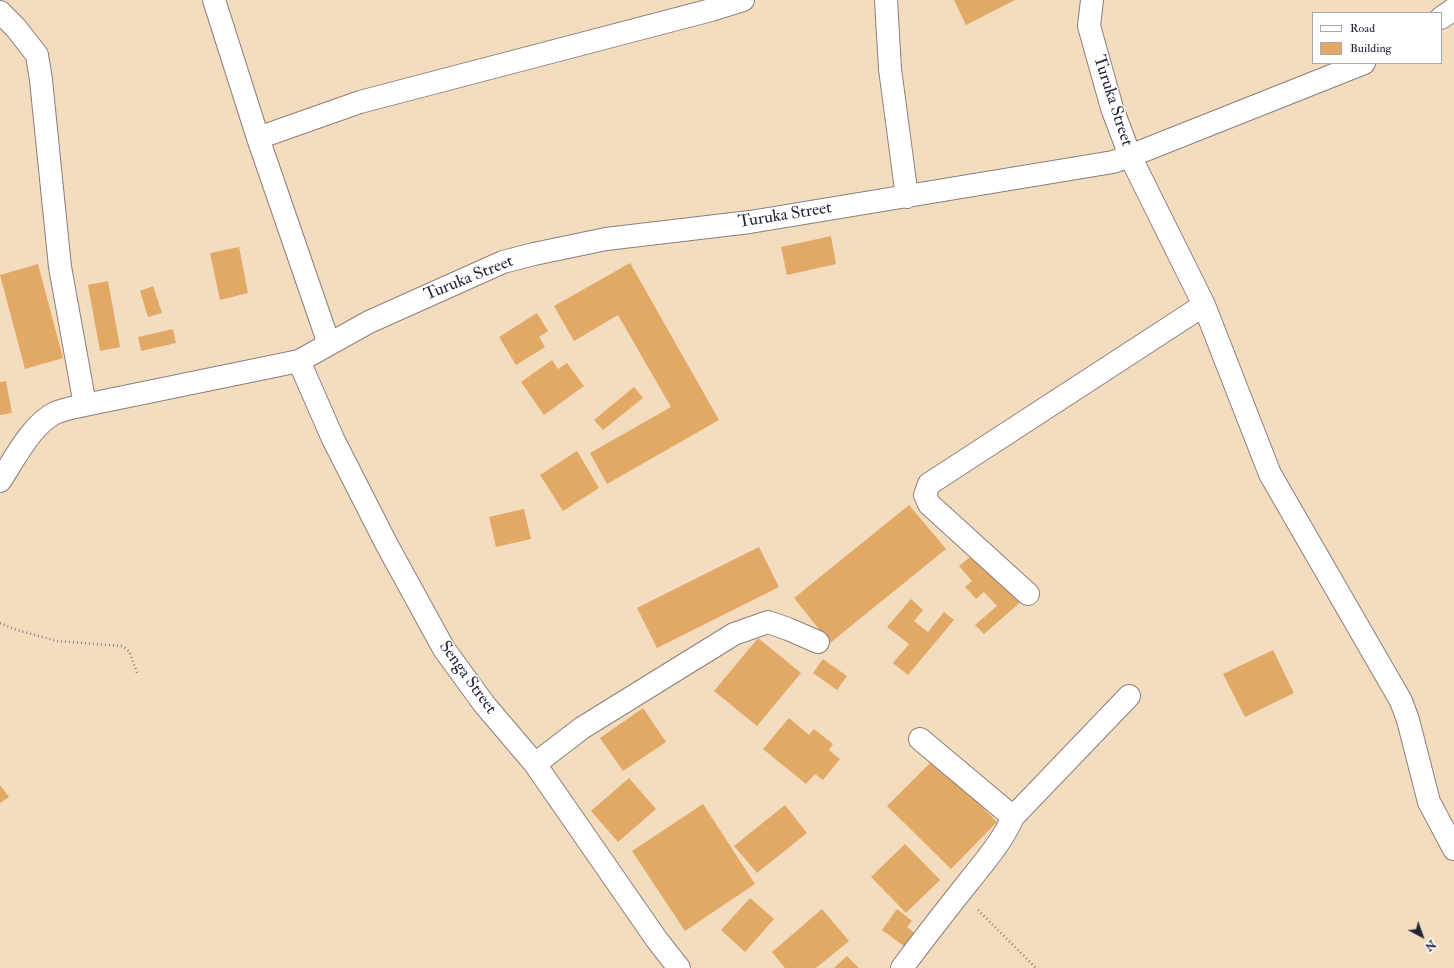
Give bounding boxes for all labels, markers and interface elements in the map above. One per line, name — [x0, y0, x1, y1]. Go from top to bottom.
legend — [1312, 12, 1442, 64]
text: Road — [1350, 21, 1375, 36]
text: Building — [1350, 41, 1391, 56]
street label: Turuka Street — [1088, 53, 1136, 149]
street label: Turuka Street — [737, 199, 833, 233]
street label: Turuka Street — [421, 252, 517, 306]
street label: Senga Street — [434, 638, 500, 718]
north arrow — [1402, 916, 1442, 956]
text: N — [1422, 937, 1438, 954]

